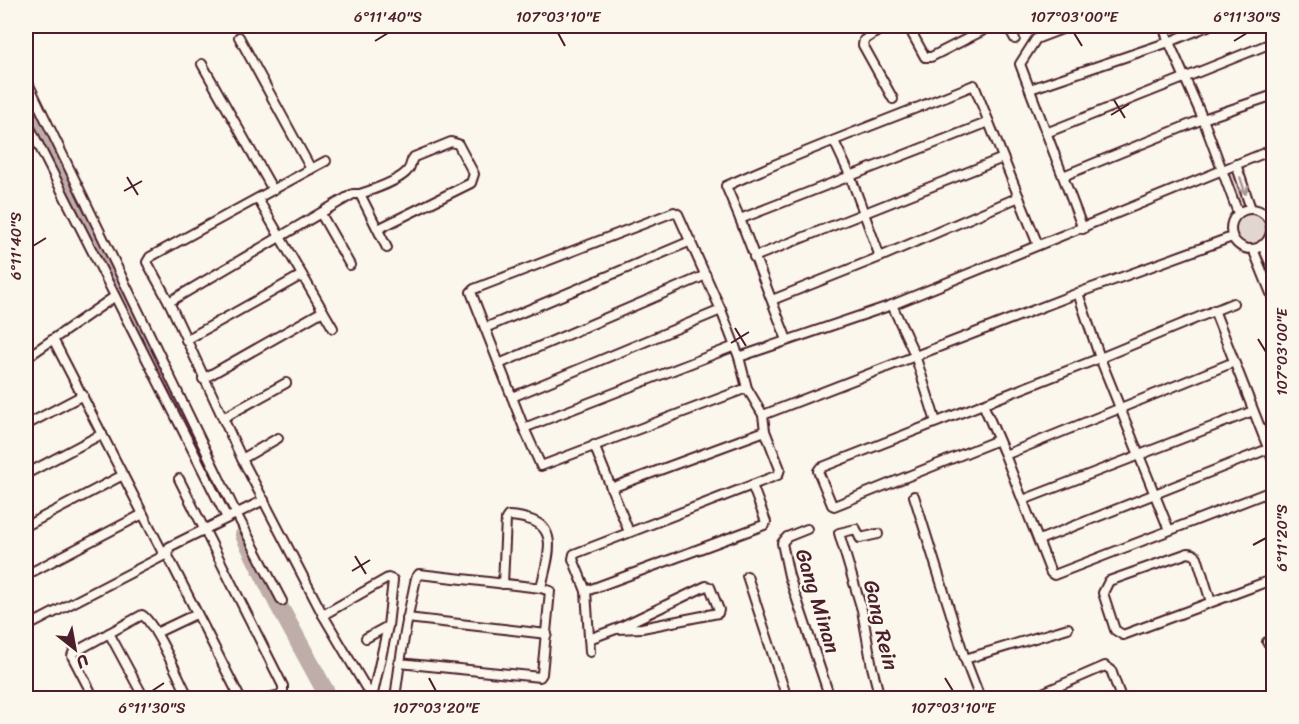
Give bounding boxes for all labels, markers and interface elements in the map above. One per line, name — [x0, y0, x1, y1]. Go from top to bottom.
text: 6°11'40"S — [354, 4, 423, 30]
text: 107°03'10"E — [516, 4, 602, 30]
text: 107°03'00"E — [1030, 4, 1120, 30]
text: 6°11'30"S — [1214, 4, 1281, 30]
one-way arrow — [1239, 176, 1250, 195]
text: 6°11'40"S — [3, 211, 29, 280]
text: 107°03'00"E — [1269, 306, 1295, 396]
text: 6°11'20"S — [1269, 504, 1295, 572]
street label: Gang Minan — [784, 544, 852, 658]
street label: Gang Rein — [852, 576, 910, 674]
north arrow — [45, 619, 105, 679]
text: U — [69, 646, 94, 677]
text: 6°11'30"S — [119, 695, 186, 721]
text: 107°03'20"E — [393, 695, 481, 721]
text: 107°03'10"E — [911, 695, 997, 721]

